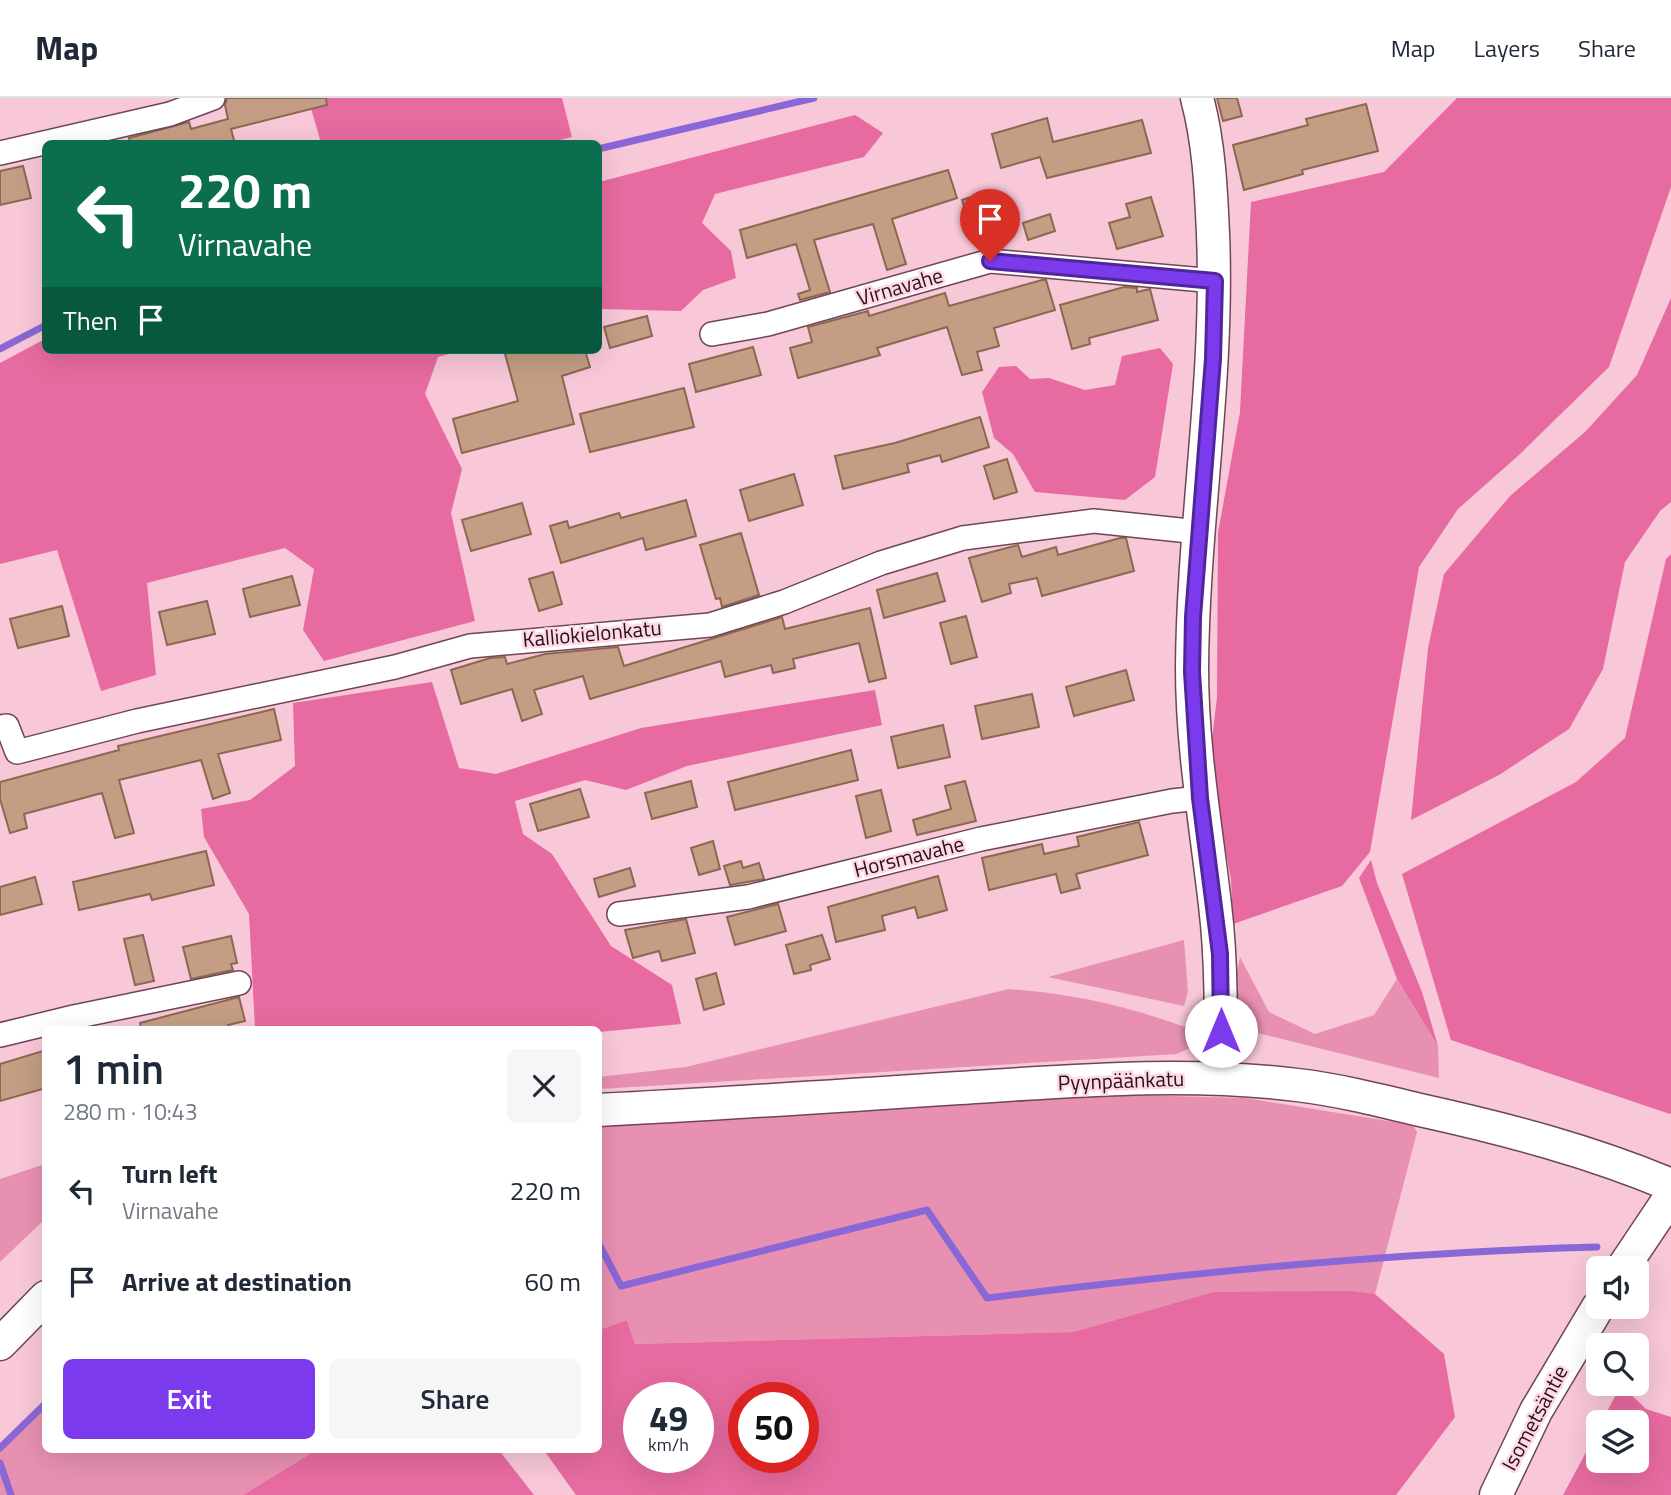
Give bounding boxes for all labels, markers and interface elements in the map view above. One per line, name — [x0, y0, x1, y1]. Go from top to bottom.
text: Map — [35, 23, 98, 73]
text: Map — [1391, 30, 1436, 66]
text: Layers — [1474, 30, 1540, 66]
text: Share — [1578, 30, 1636, 66]
text: 220 m — [178, 152, 312, 227]
icon: left — [63, 168, 154, 259]
pin — [960, 189, 1020, 261]
icon: arrive — [971, 200, 1009, 238]
text: Virnavahe — [178, 220, 312, 268]
street label: Virnavahe — [853, 259, 946, 314]
text: Then — [63, 301, 118, 340]
icon: arrive — [132, 301, 170, 339]
street label: Kalliokielonkatu — [521, 611, 663, 655]
street label: Horsmavahe — [850, 827, 967, 885]
position arrow — [1184, 994, 1258, 1068]
text: 1 min — [63, 1036, 164, 1100]
button: close — [507, 1049, 581, 1123]
street label: Pyynpäänkatu — [1057, 1062, 1185, 1098]
text: 280 m · 10:43 — [63, 1094, 198, 1129]
text: Turn left — [122, 1154, 217, 1193]
text: 220 m — [510, 1171, 581, 1210]
icon: left — [63, 1172, 101, 1210]
text: Virnavahe — [122, 1193, 219, 1228]
map controls — [1586, 1256, 1649, 1473]
button: sound — [1586, 1256, 1649, 1319]
text: Arrive at destination — [122, 1262, 352, 1301]
text: 60 m — [524, 1262, 581, 1301]
icon: arrive — [63, 1263, 101, 1301]
button: search — [1586, 1333, 1649, 1396]
button: Exit — [63, 1359, 315, 1439]
button: Share — [329, 1359, 581, 1439]
street label: Isometsäntie — [1493, 1359, 1575, 1476]
speed limit sign: 50 — [728, 1382, 819, 1473]
text: 49 — [649, 1391, 688, 1445]
button: layers — [1586, 1410, 1649, 1473]
text: km/h — [648, 1431, 689, 1458]

